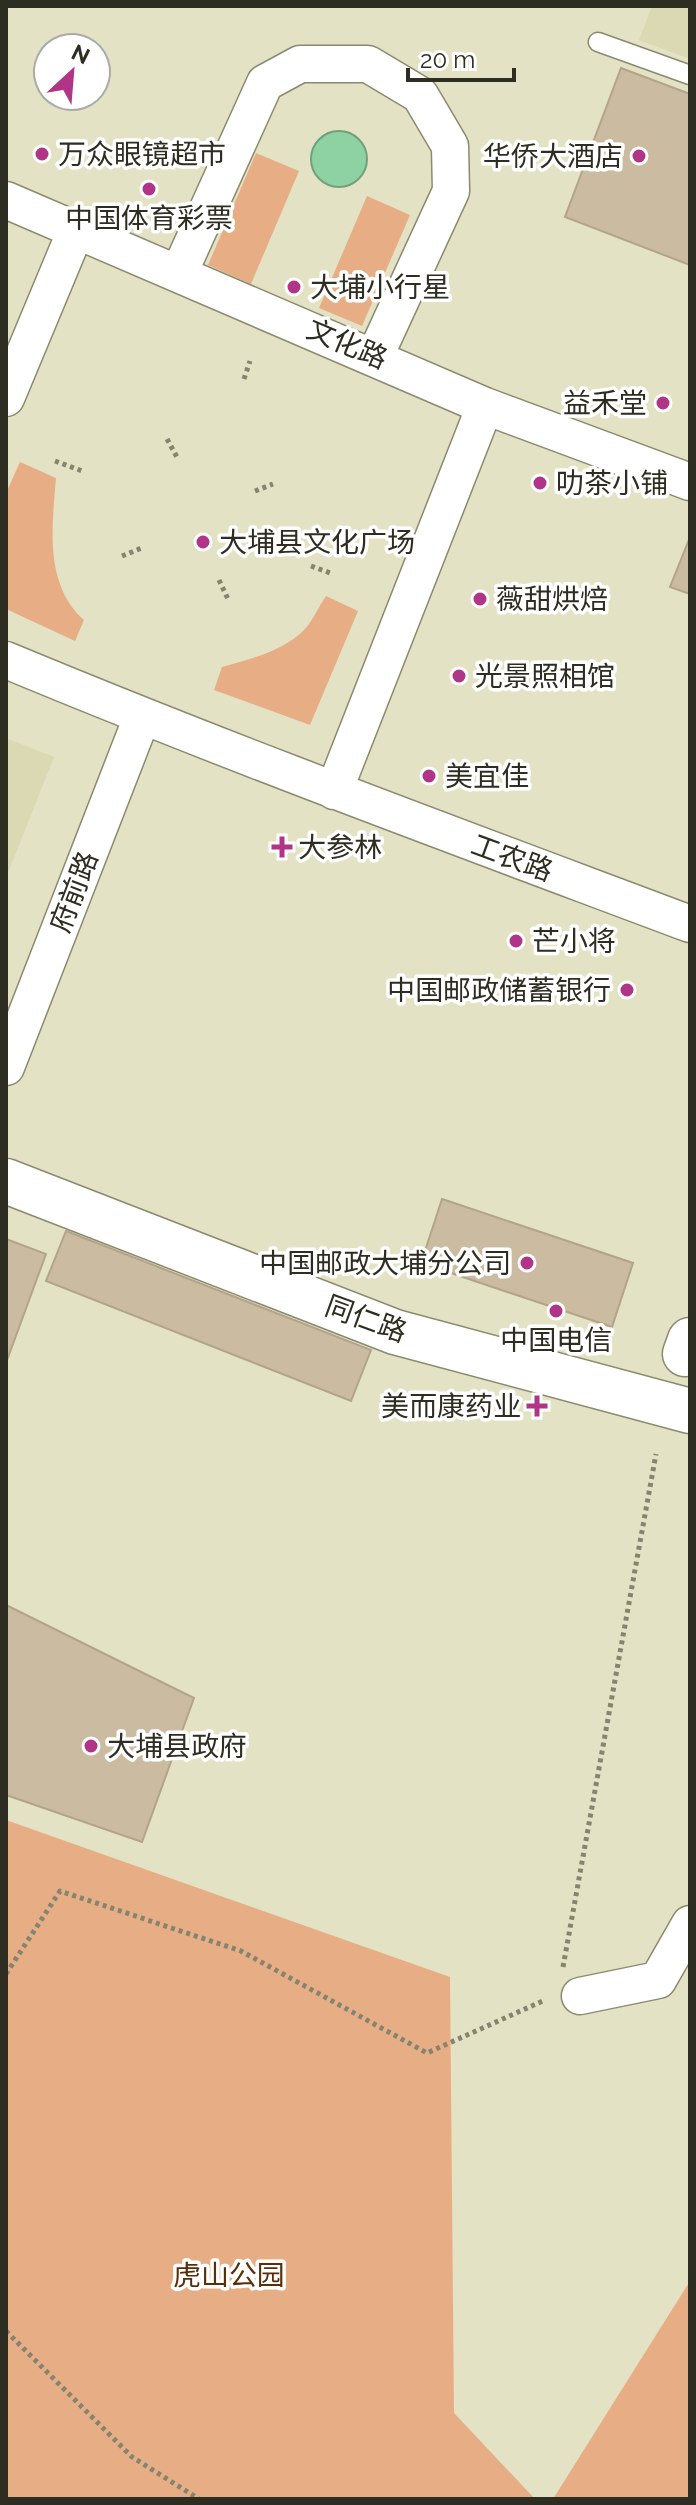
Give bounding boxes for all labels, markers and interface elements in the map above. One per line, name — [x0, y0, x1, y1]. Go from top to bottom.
north arrow — [32, 32, 112, 112]
scale bar — [408, 32, 514, 82]
text: N — [68, 39, 94, 69]
text: 20 m — [420, 45, 475, 74]
place label: 万众眼镜超市 — [58, 138, 226, 171]
place label: 华侨大酒店 — [483, 140, 623, 173]
marker: 万众眼镜超市 — [33, 145, 51, 163]
marker: 华侨大酒店 — [630, 147, 648, 165]
marker: 中国体育彩票 — [140, 180, 158, 198]
place label: 中国体育彩票 — [65, 202, 233, 235]
place label: 大埔小行星 — [310, 271, 450, 304]
marker: 大埔小行星 — [285, 278, 303, 296]
street label: 文化路 — [302, 312, 392, 376]
place label: 益禾堂 — [563, 387, 647, 420]
marker: 益禾堂 — [654, 394, 672, 412]
place label: 叻茶小铺 — [556, 467, 668, 500]
marker: 叻茶小铺 — [531, 474, 549, 492]
place label: 大埔县文化广场 — [219, 526, 415, 559]
marker: 大埔县文化广场 — [194, 533, 212, 551]
place label: 薇甜烘焙 — [496, 583, 608, 616]
marker: 薇甜烘焙 — [471, 590, 489, 608]
place label: 光景照相馆 — [475, 660, 615, 693]
marker: 光景照相馆 — [450, 667, 468, 685]
place label: 美宜佳 — [445, 760, 529, 793]
marker: 美宜佳 — [420, 767, 438, 785]
street label: 工农路 — [467, 828, 557, 888]
place label: 大参林 — [298, 831, 382, 864]
marker: 大参林 — [273, 838, 291, 856]
street label: 府前路 — [44, 847, 104, 937]
place label: 芒小将 — [532, 925, 616, 958]
marker: 芒小将 — [507, 932, 525, 950]
place label: 中国邮政储蓄银行 — [387, 974, 611, 1007]
marker: 中国邮政储蓄银行 — [618, 981, 636, 999]
place label: 中国邮政大埔分公司 — [259, 1247, 511, 1280]
marker: 中国邮政大埔分公司 — [518, 1254, 536, 1272]
street label: 同仁路 — [321, 1289, 411, 1349]
marker: 中国电信 — [547, 1302, 565, 1320]
place label: 中国电信 — [500, 1324, 612, 1357]
place label: 美而康药业 — [381, 1390, 521, 1423]
marker: 美而康药业 — [528, 1397, 546, 1415]
place label: 大埔县政府 — [107, 1730, 247, 1763]
marker: 大埔县政府 — [82, 1737, 100, 1755]
park label: 虎山公园 — [173, 2259, 285, 2292]

